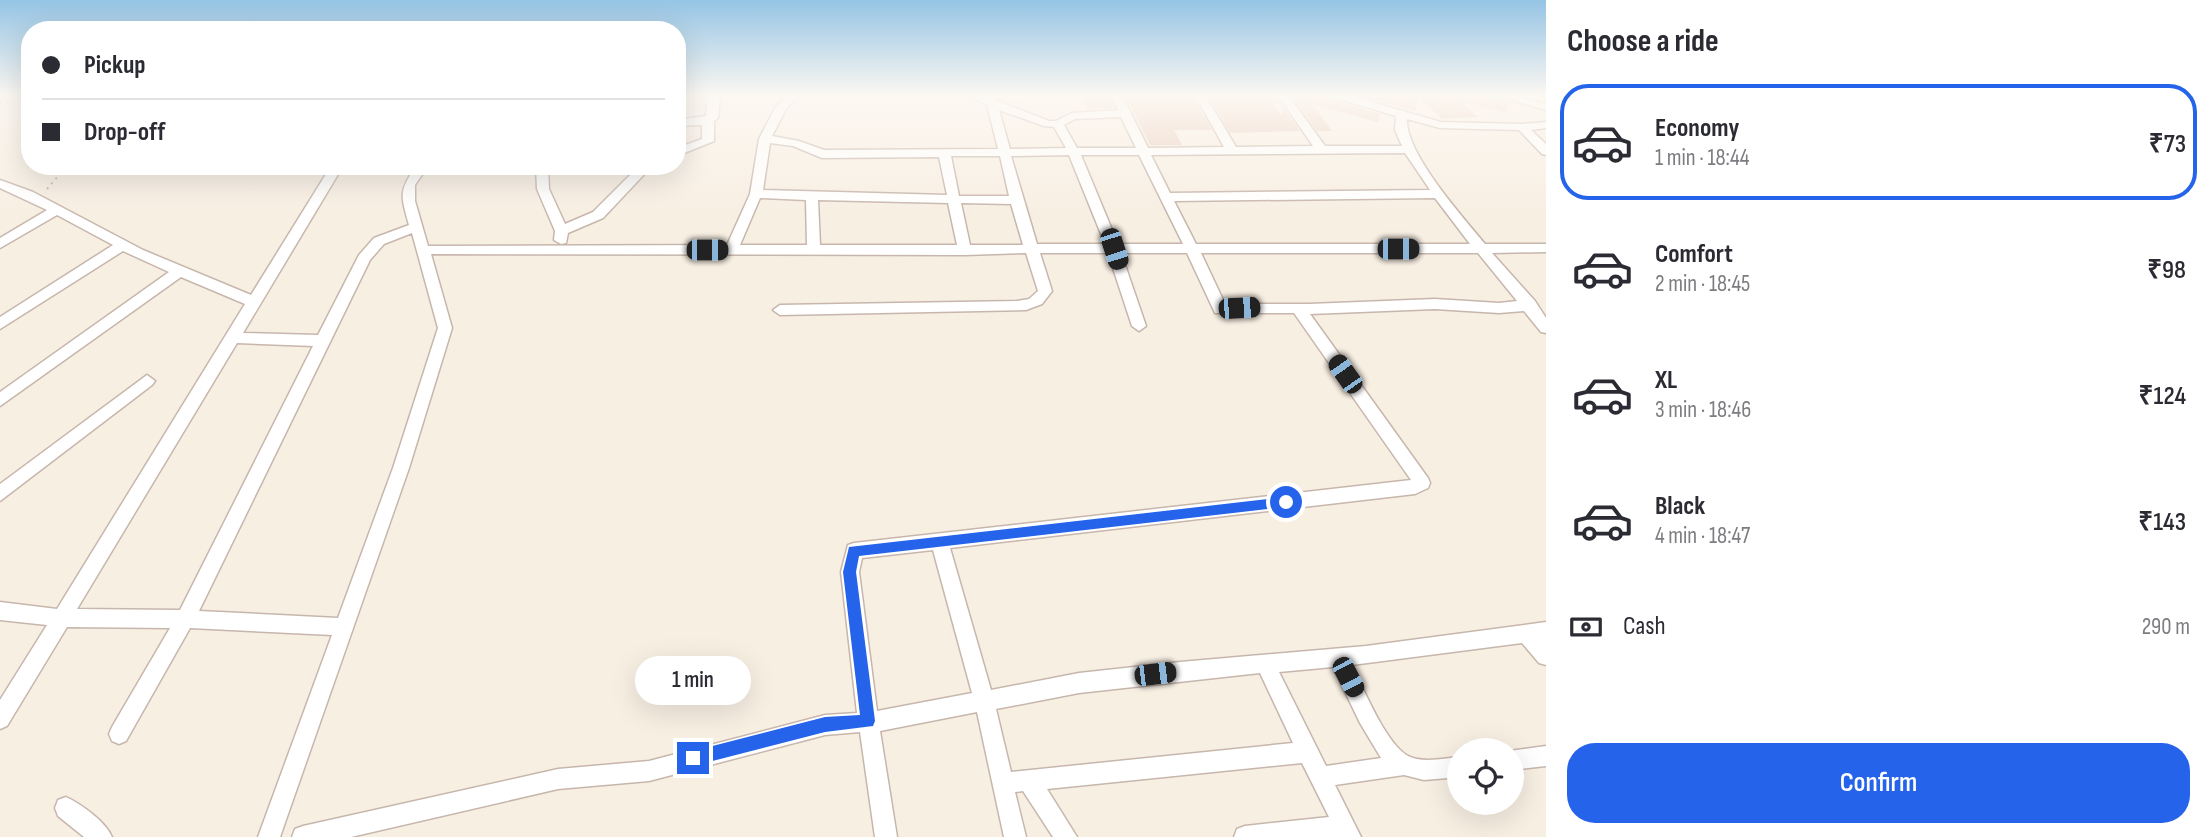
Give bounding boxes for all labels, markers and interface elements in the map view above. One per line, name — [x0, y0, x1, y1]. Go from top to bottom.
text: Choose a ride — [1567, 22, 1719, 61]
text: Pickup — [84, 50, 146, 81]
icon: car — [1571, 111, 1634, 174]
text: Economy — [1655, 113, 1739, 144]
text: Drop-off — [84, 117, 165, 148]
text: ₹73 — [2149, 129, 2186, 160]
text: 1 min · 18:44 — [1655, 144, 1749, 172]
car — [1098, 226, 1131, 272]
icon: car — [1571, 237, 1634, 300]
car — [1378, 239, 1420, 260]
text: Comfort — [1655, 239, 1733, 270]
car — [687, 240, 729, 261]
text: ₹98 — [2147, 255, 2186, 286]
text: 2 min · 18:45 — [1655, 270, 1750, 298]
car — [1218, 296, 1261, 320]
car — [1325, 351, 1366, 397]
icon: car — [1571, 363, 1634, 426]
text: XL — [1655, 365, 1677, 396]
text: ₹124 — [2139, 381, 2186, 412]
text: 3 min · 18:46 — [1655, 396, 1751, 424]
route start — [1270, 486, 1302, 518]
icon: car — [1571, 489, 1634, 552]
text: Black — [1655, 491, 1705, 522]
text: ₹143 — [2138, 507, 2186, 538]
text: 4 min · 18:47 — [1655, 522, 1750, 550]
icon: cash — [1567, 608, 1605, 646]
text: Cash — [1623, 611, 1666, 642]
text: 290 m — [2142, 613, 2190, 641]
car — [1329, 654, 1368, 700]
callout: 1 min — [635, 656, 751, 706]
car — [1133, 661, 1178, 687]
text: 1 min — [672, 666, 714, 694]
map controls — [1447, 738, 1524, 815]
button: locate — [1447, 738, 1524, 815]
route end — [677, 742, 709, 774]
button: Confirm — [1567, 743, 2190, 823]

